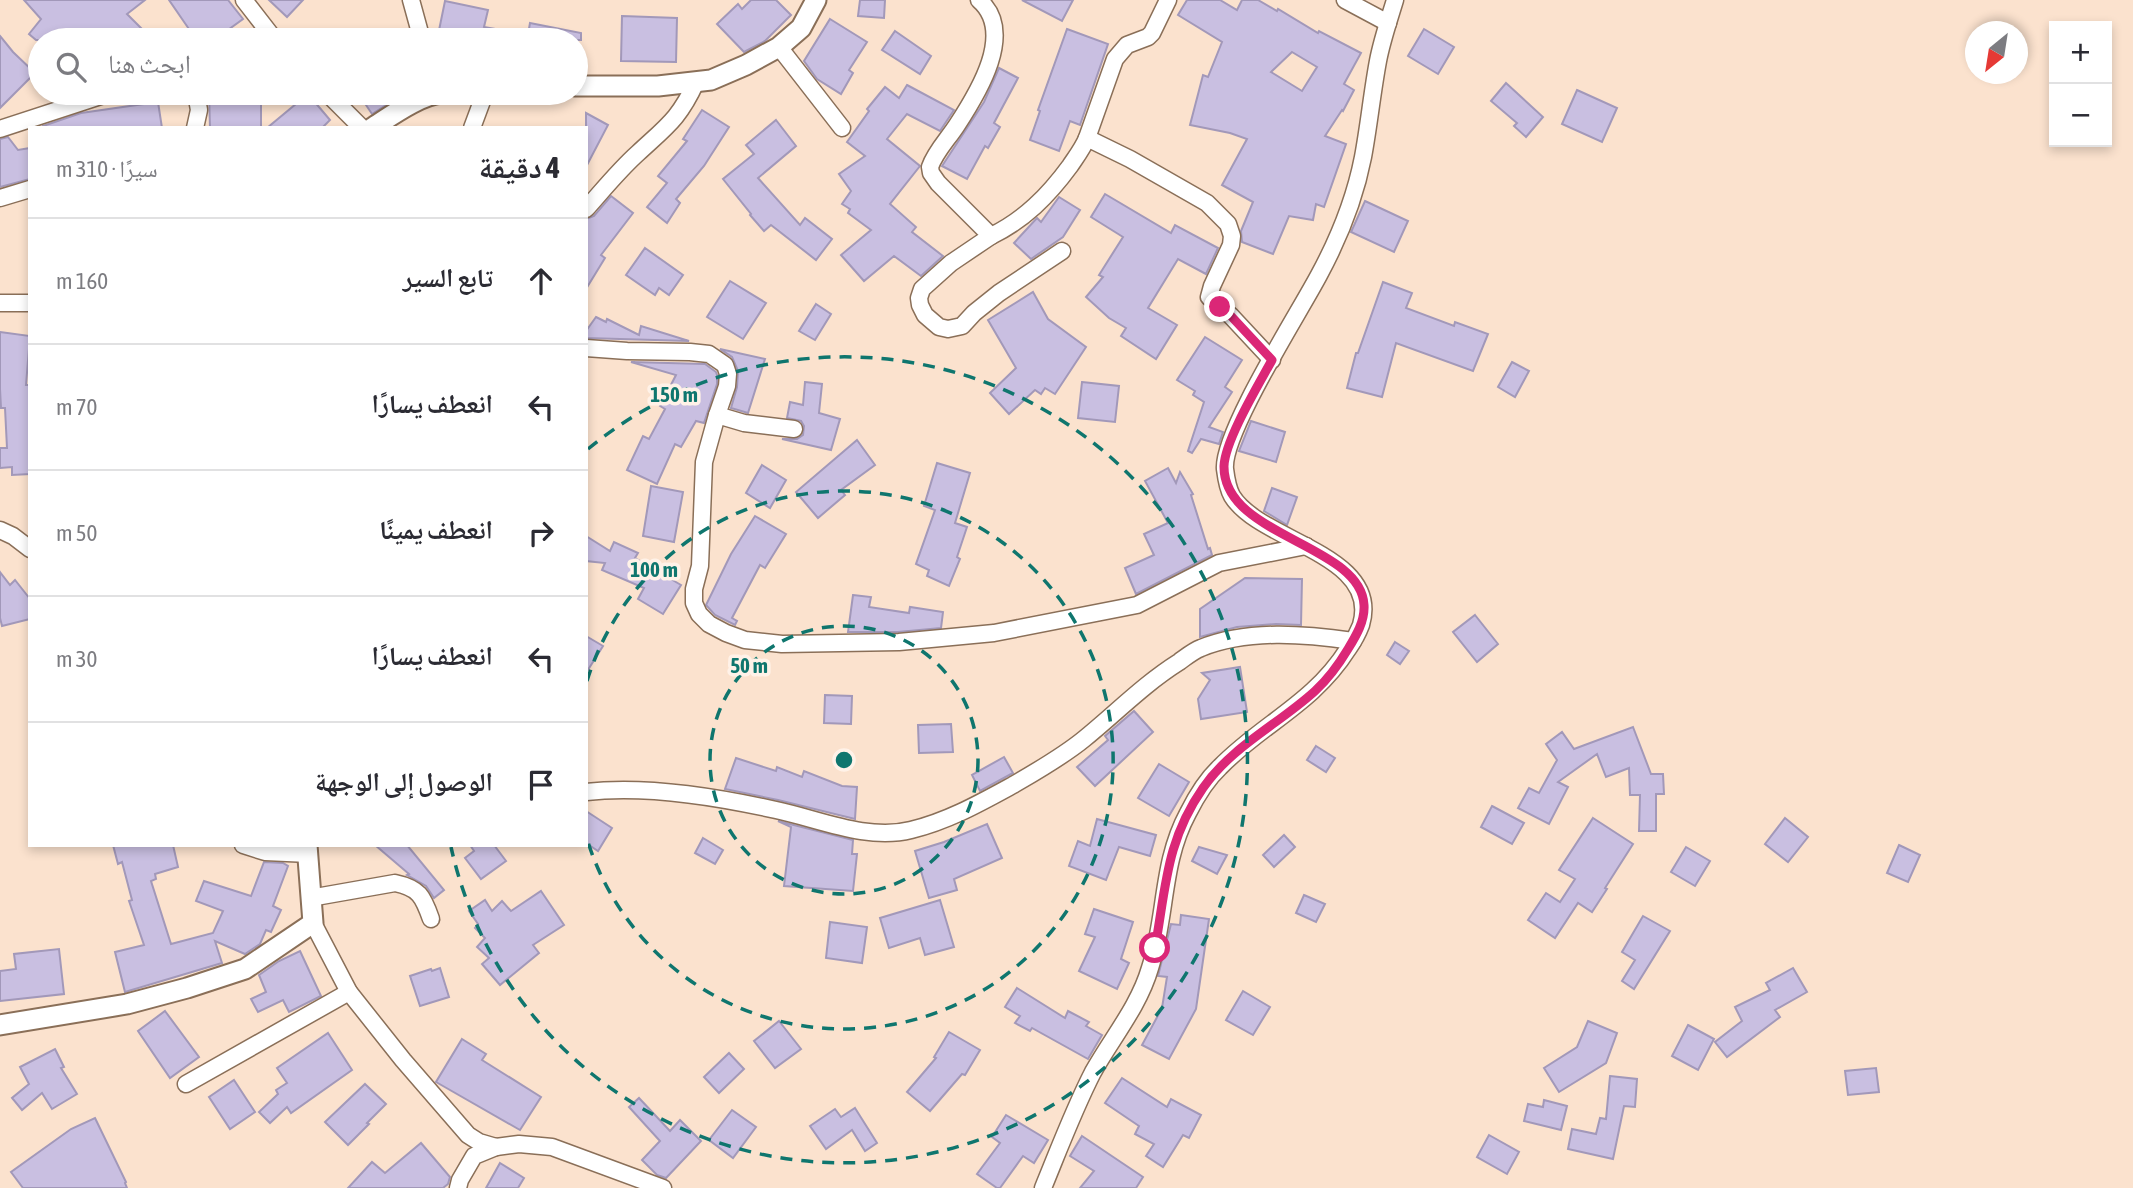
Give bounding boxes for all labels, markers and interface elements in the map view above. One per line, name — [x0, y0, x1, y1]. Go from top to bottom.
north arrow — [1965, 21, 2028, 84]
map controls — [2049, 21, 2112, 147]
button: + — [2049, 21, 2112, 84]
search box — [28, 28, 588, 105]
icon: search — [52, 48, 90, 86]
text: ابحث هنا — [108, 49, 191, 79]
button: − — [2049, 84, 2112, 147]
text: 4 دقيقة — [479, 150, 560, 184]
text: سيرًا · 310 m — [56, 156, 158, 182]
icon: ahead — [522, 262, 560, 300]
text: تابع السير — [403, 263, 493, 293]
text: 160 m — [56, 268, 108, 294]
route end — [1204, 291, 1235, 322]
text: 150 m — [650, 382, 698, 406]
icon: left — [522, 388, 560, 426]
text: انعطف يسارًا — [372, 389, 493, 419]
text: 70 m — [56, 394, 97, 420]
icon: right — [522, 514, 560, 552]
text: انعطف يمينًا — [379, 515, 493, 545]
text: 50 m — [56, 520, 97, 546]
text: 100 m — [630, 557, 678, 581]
icon: left — [522, 640, 560, 678]
text: انعطف يسارًا — [372, 641, 493, 671]
text: 30 m — [56, 646, 97, 672]
text: 50 m — [730, 653, 768, 677]
centre of rings — [832, 748, 856, 772]
icon: arrive — [522, 766, 560, 804]
text: الوصول إلى الوجهة — [315, 767, 493, 797]
route start — [1139, 932, 1170, 963]

